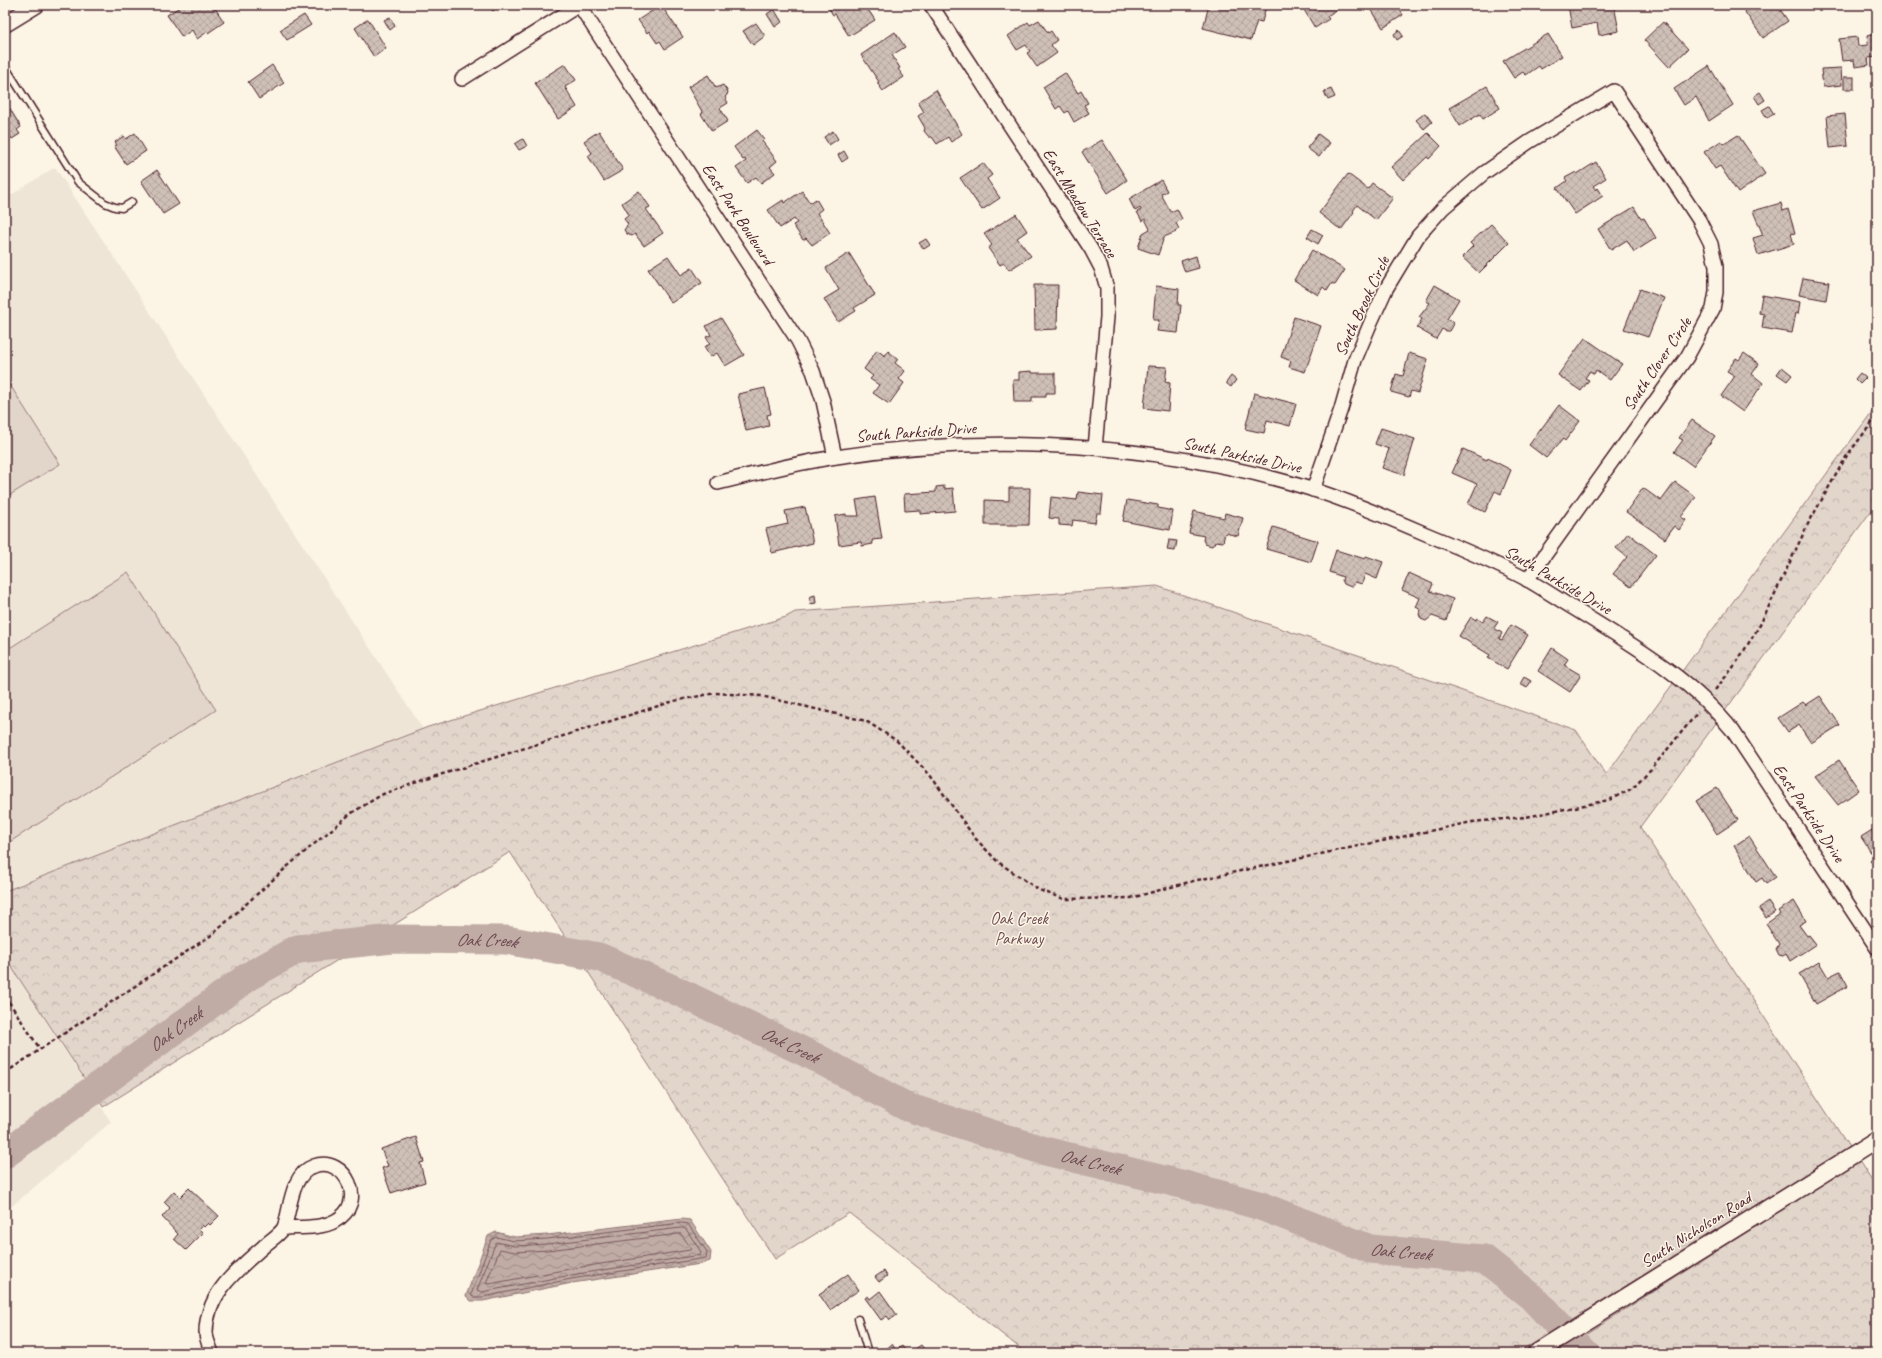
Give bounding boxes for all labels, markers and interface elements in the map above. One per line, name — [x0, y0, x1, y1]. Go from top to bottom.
street label: East Meadow Terrace — [1038, 144, 1123, 263]
street label: East Park Boulevard — [697, 159, 780, 272]
street label: South Brook Circle — [1330, 252, 1395, 359]
street label: South Clover Circle — [1618, 312, 1697, 415]
street label: South Parkside Drive — [855, 417, 978, 447]
street label: South Parkside Drive — [1181, 432, 1304, 478]
street label: South Parkside Drive — [1501, 541, 1617, 620]
street label: East Parkside Drive — [1768, 760, 1850, 867]
park label: Oak Creek Parkway — [990, 908, 1050, 949]
water label: Oak Creek — [456, 929, 522, 953]
water label: Oak Creek — [144, 1001, 209, 1057]
water label: Oak Creek — [757, 1022, 825, 1069]
water label: Oak Creek — [1058, 1144, 1126, 1181]
street label: South Nicholson Road — [1637, 1186, 1758, 1272]
water label: Oak Creek — [1369, 1238, 1435, 1266]

